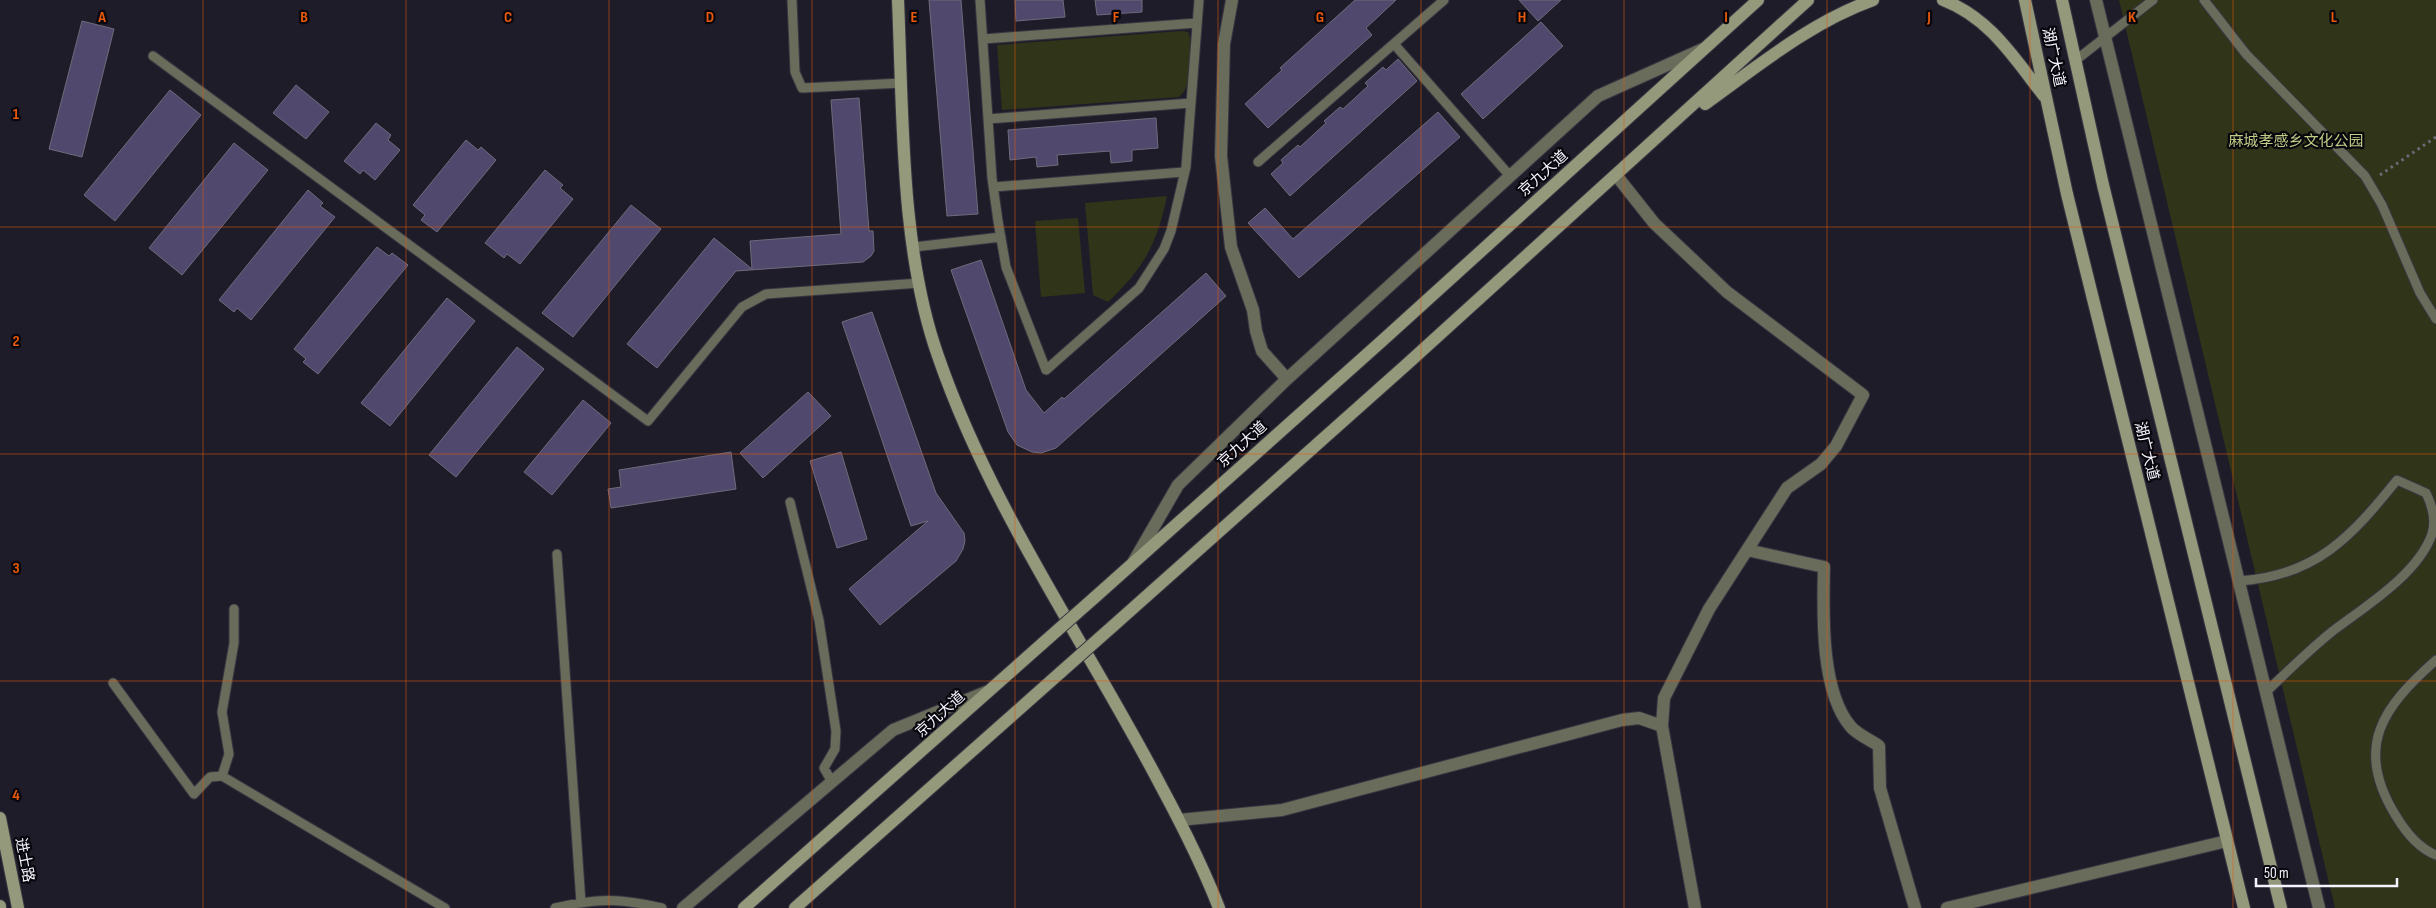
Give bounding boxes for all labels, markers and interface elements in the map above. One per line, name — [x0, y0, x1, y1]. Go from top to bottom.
text: A — [97, 8, 106, 27]
text: B — [300, 8, 308, 27]
text: C — [504, 8, 512, 27]
text: D — [706, 8, 714, 27]
text: E — [911, 8, 918, 27]
text: F — [1113, 8, 1120, 27]
text: G — [1316, 8, 1324, 27]
text: H — [1518, 8, 1526, 27]
text: I — [1724, 8, 1728, 27]
text: J — [1926, 8, 1931, 27]
text: K — [2128, 8, 2136, 27]
text: L — [2331, 8, 2338, 27]
street label: 湖广大道 — [2038, 26, 2069, 88]
text: 1 — [13, 105, 20, 124]
park label: 麻城孝感乡文化公园 — [2228, 132, 2364, 151]
street label: 京九大道 — [1515, 146, 1572, 201]
text: 2 — [12, 332, 20, 351]
street label: 京九大道 — [1214, 417, 1271, 472]
street label: 湖广大道 — [2130, 420, 2163, 483]
text: 3 — [12, 559, 20, 578]
street label: 京九大道 — [912, 687, 969, 742]
text: 4 — [12, 786, 20, 805]
street label: 进士路 — [11, 836, 38, 884]
scale bar — [2256, 856, 2397, 888]
text: 50 m — [2264, 864, 2289, 883]

